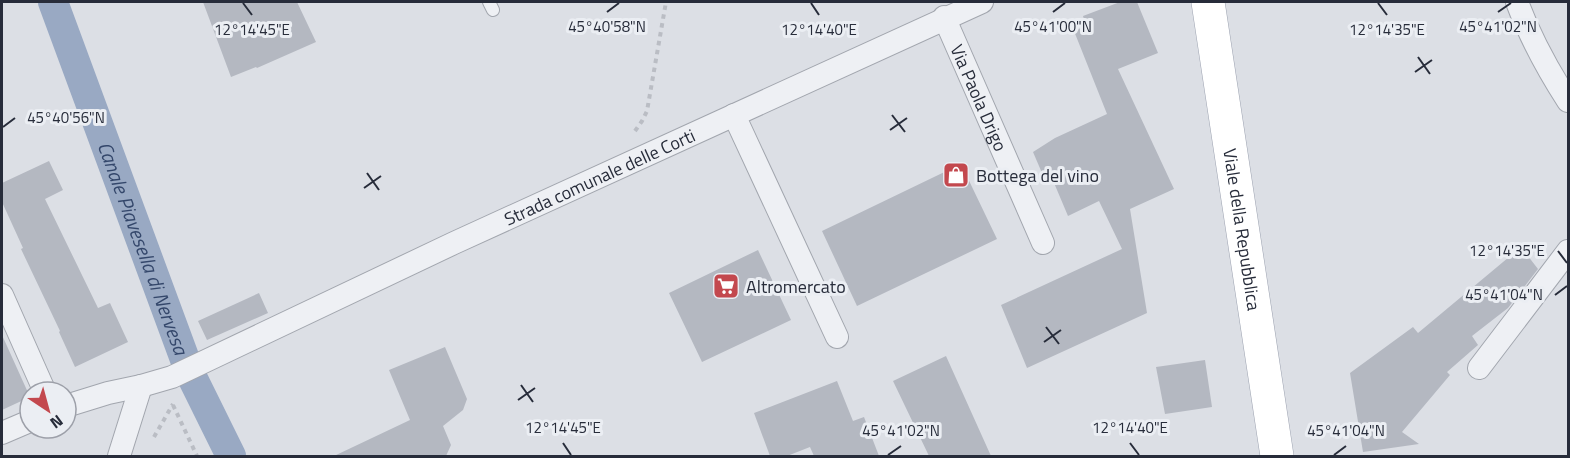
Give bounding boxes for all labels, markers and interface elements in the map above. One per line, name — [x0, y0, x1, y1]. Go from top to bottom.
text: 45°40'58"N — [568, 15, 646, 38]
text: 45°41'00"N — [1014, 15, 1092, 38]
text: 45°41'02"N — [1459, 15, 1537, 38]
text: 12°14'45"E — [214, 18, 290, 41]
text: 12°14'40"E — [781, 18, 857, 41]
text: 12°14'35"E — [1349, 18, 1425, 41]
street label: Via Paola Drigo — [944, 40, 1015, 155]
text: 45°40'56"N — [27, 106, 105, 129]
street label: Strada comunale delle Corti — [499, 121, 699, 232]
water label: Canale Piavesella di Nervesa — [90, 137, 198, 360]
street label: Viale della Repubblica — [1217, 146, 1268, 312]
shop icon: Bottega del vino — [941, 160, 971, 190]
place label: Bottega del vino — [976, 162, 1099, 189]
text: 12°14'35"E — [1469, 239, 1545, 262]
supermarket icon: Altromercato — [711, 271, 741, 301]
place label: Altromercato — [746, 273, 846, 300]
text: 45°41'04"N — [1465, 283, 1543, 306]
north arrow — [18, 380, 78, 440]
text: N — [45, 409, 68, 435]
text: 12°14'45"E — [525, 416, 601, 439]
text: 12°14'40"E — [1092, 416, 1168, 439]
text: 45°41'02"N — [862, 419, 940, 442]
text: 45°41'04"N — [1307, 419, 1385, 442]

